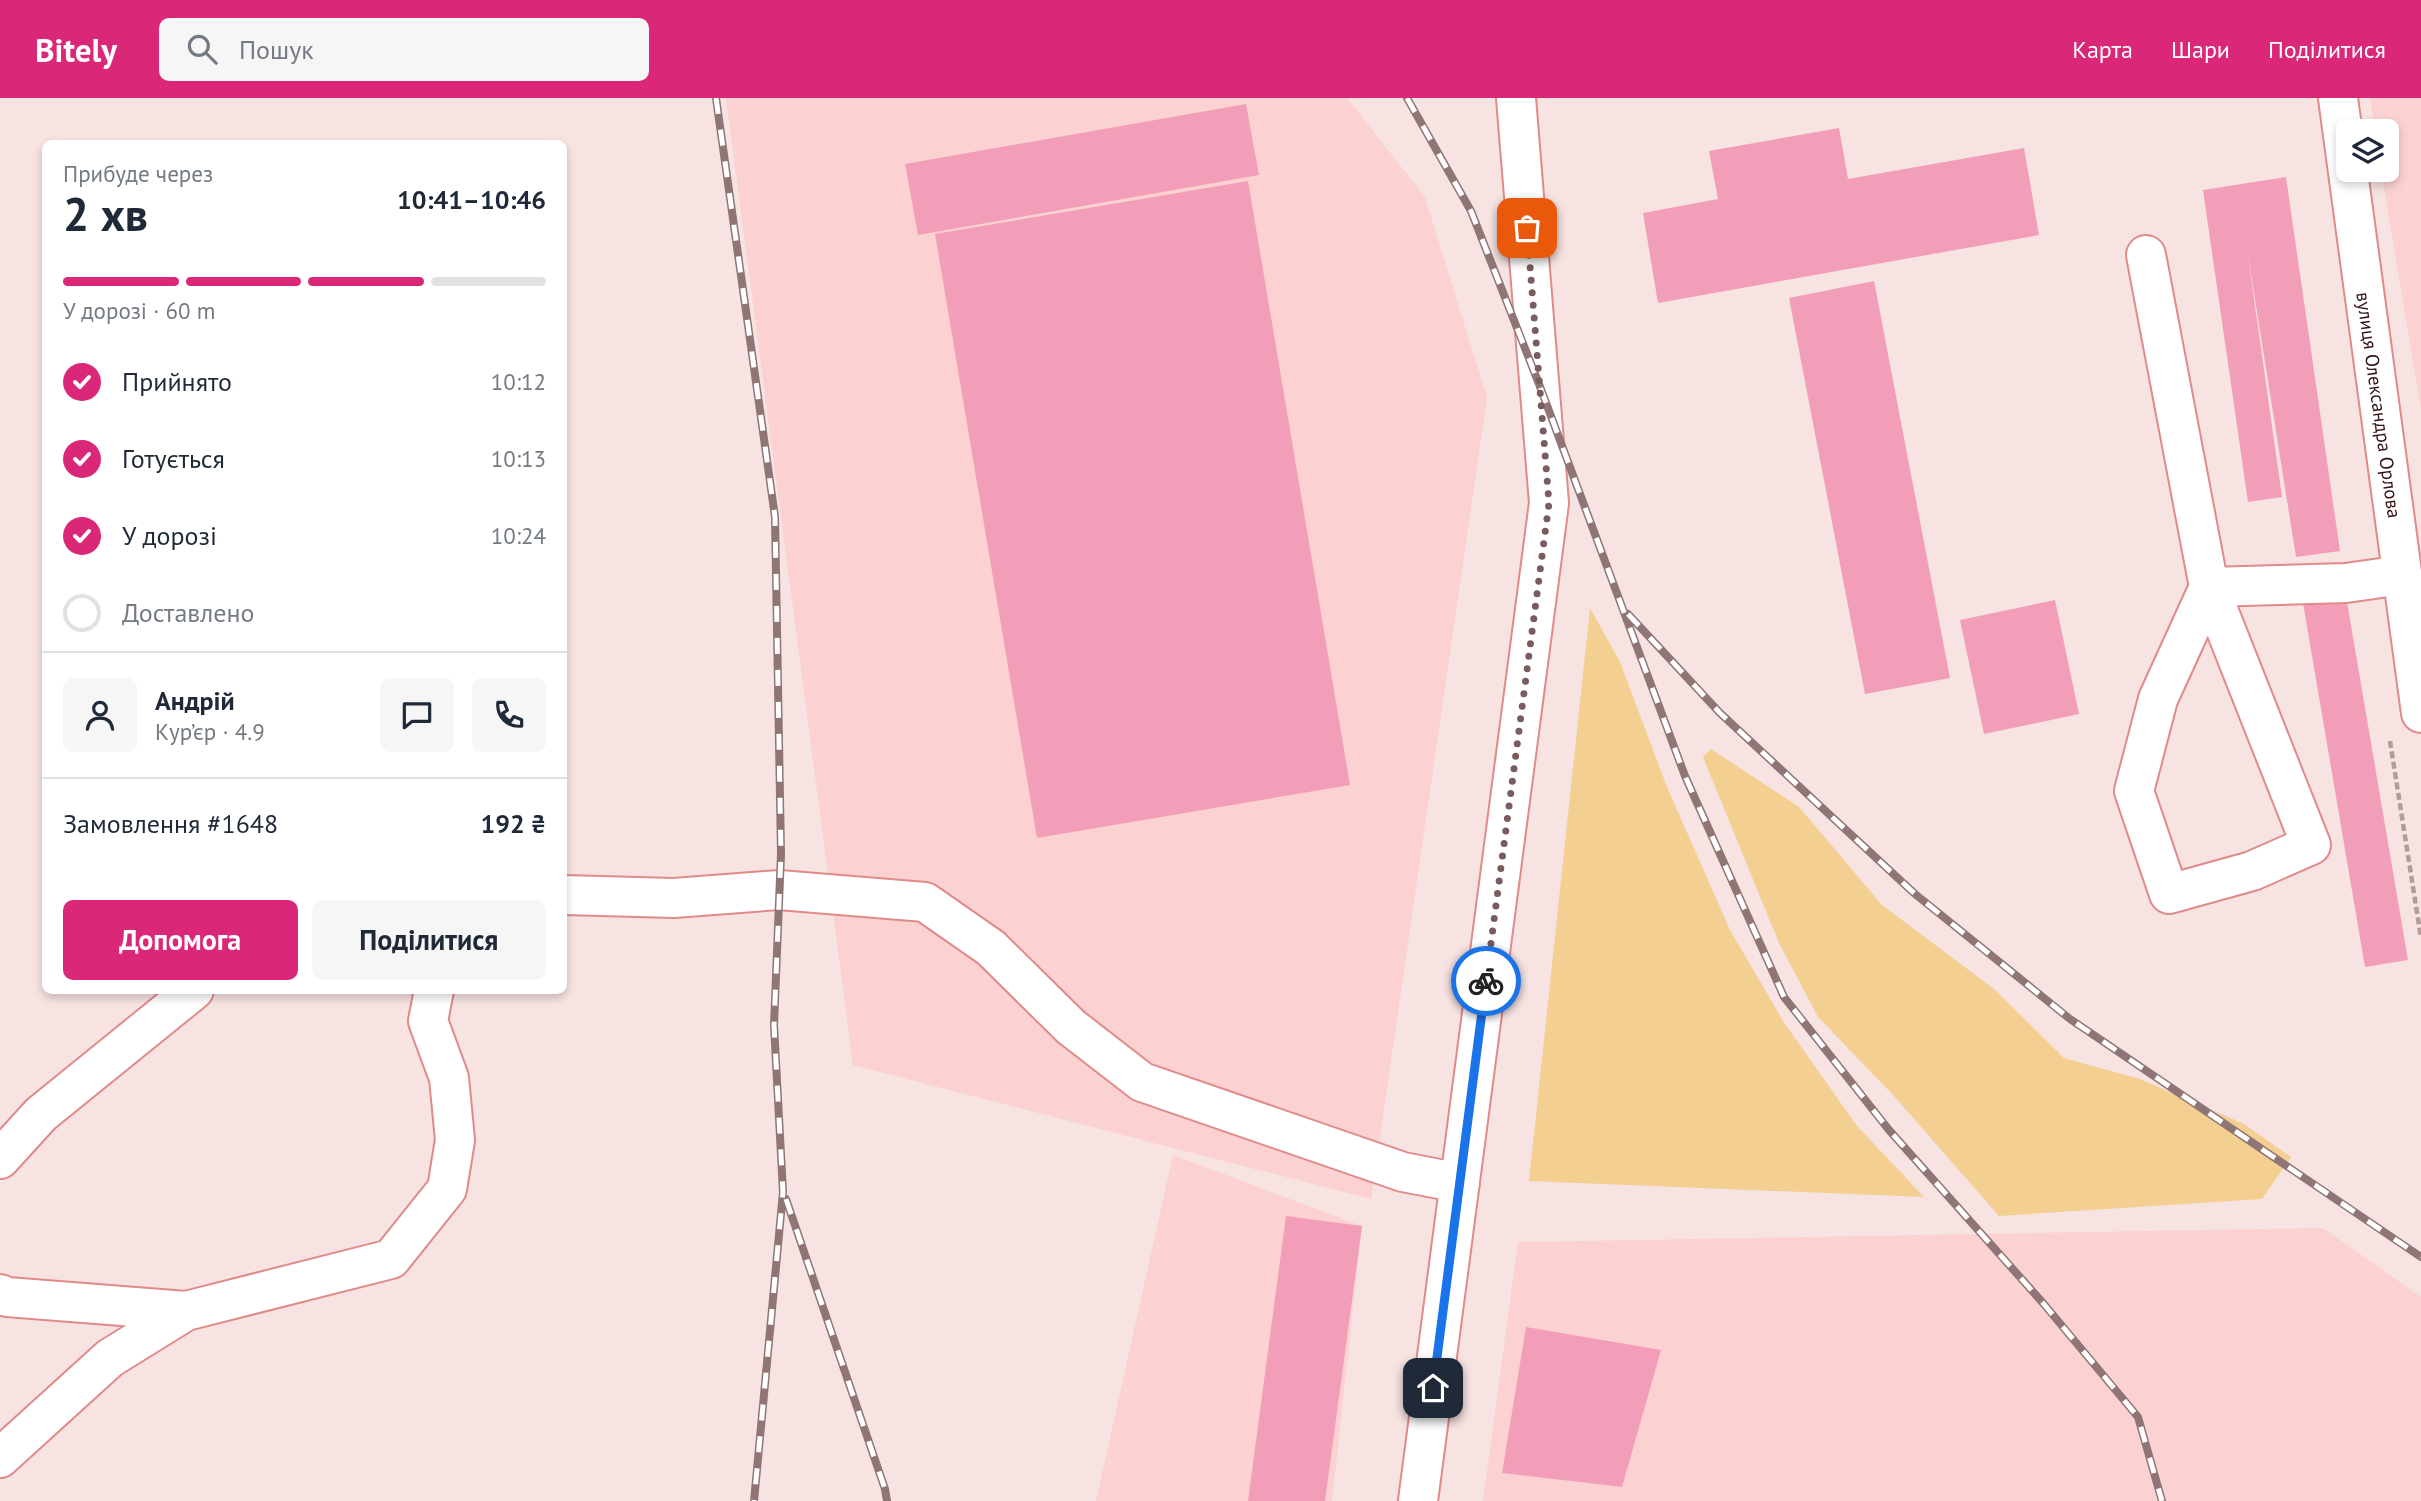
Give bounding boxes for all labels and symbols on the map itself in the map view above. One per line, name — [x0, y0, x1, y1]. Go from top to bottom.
pin — [1497, 198, 1557, 258]
street label: вулиця Олександра Орлова — [2351, 290, 2407, 520]
courier — [1451, 946, 1521, 1016]
pin — [1403, 1358, 1463, 1418]

